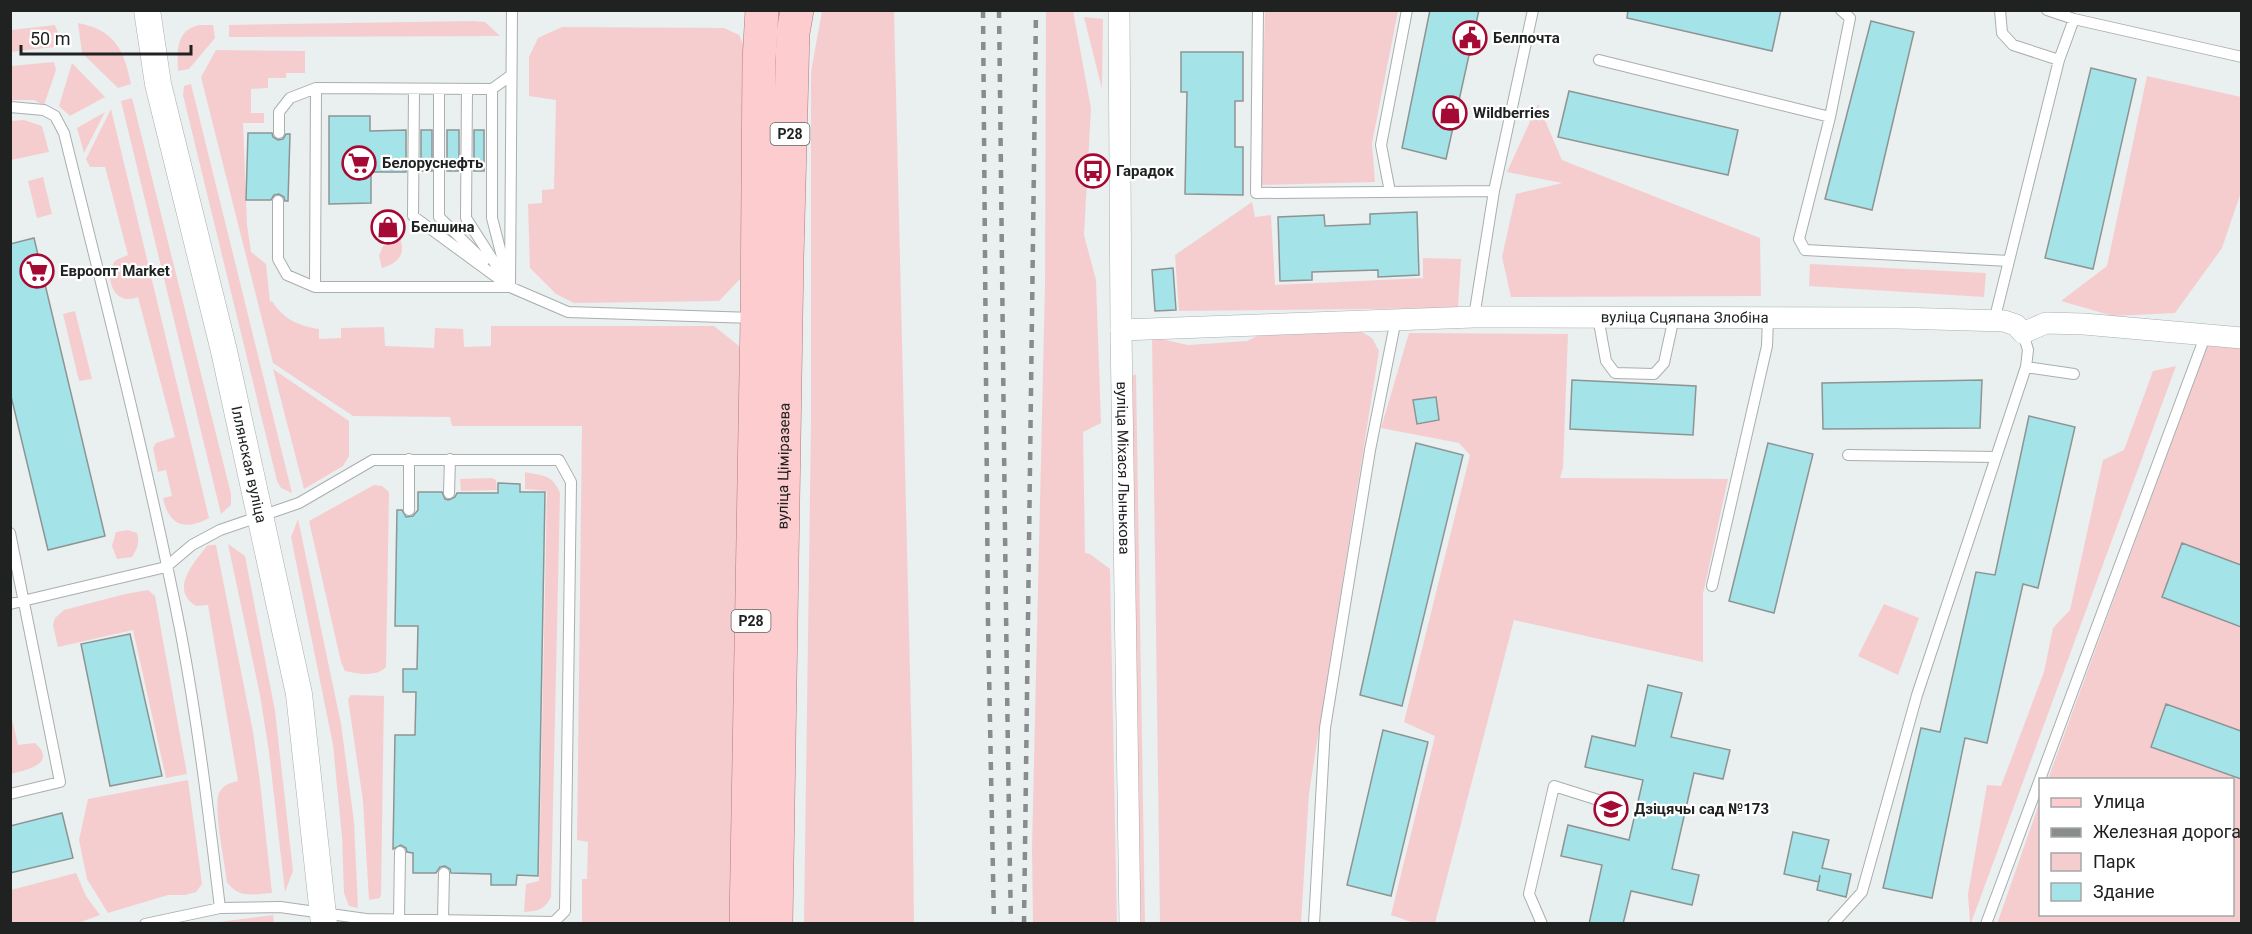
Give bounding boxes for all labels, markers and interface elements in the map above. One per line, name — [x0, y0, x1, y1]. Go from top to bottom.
scale bar — [21, 18, 190, 56]
public building icon: Белпочта — [1452, 20, 1488, 56]
text: 50 m — [30, 28, 70, 49]
place label: Белпочта — [1493, 29, 1560, 47]
shop icon: Wildberries — [1432, 95, 1468, 131]
place label: Wildberries — [1473, 104, 1550, 122]
road number: Р28 — [770, 123, 810, 145]
supermarket icon: Белоруснефть — [341, 145, 377, 181]
bus stop icon: Гарадок — [1075, 153, 1111, 189]
place label: Белоруснефть — [382, 154, 483, 172]
place label: Гарадок — [1116, 162, 1174, 180]
shop icon: Белшина — [370, 209, 406, 245]
place label: Белшина — [411, 218, 474, 236]
supermarket icon: Евроопт Market — [19, 253, 55, 289]
place label: Евроопт Market — [60, 262, 170, 280]
street label: вуліца Сцяпана Злобіна — [1601, 308, 1769, 327]
street label: вуліца Міхася Лынькова — [1113, 381, 1133, 555]
street label: вуліца Ціміразева — [774, 403, 794, 530]
street label: Іллянская вуліца — [227, 404, 270, 525]
road number: Р28 — [732, 610, 771, 632]
legend — [2039, 778, 2234, 916]
school or university icon: Дзіцячы сад №173 — [1593, 791, 1629, 827]
text: Улица — [2093, 791, 2145, 812]
place label: Дзіцячы сад №173 — [1634, 800, 1769, 818]
text: Железная дорога — [2093, 821, 2241, 842]
text: Парк — [2093, 851, 2136, 872]
text: Здание — [2093, 881, 2155, 902]

